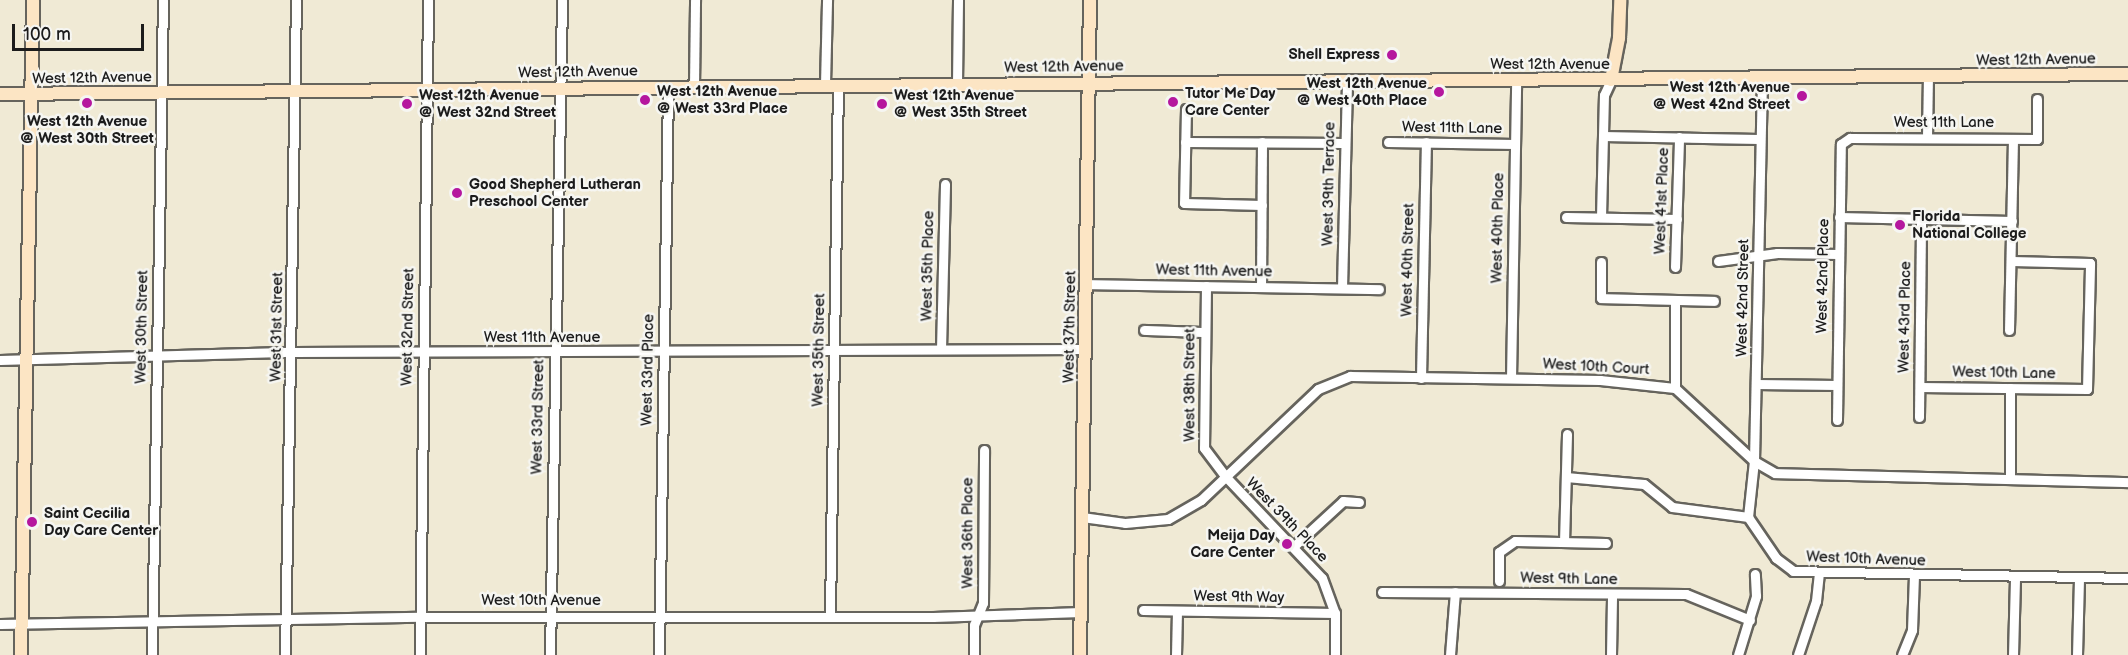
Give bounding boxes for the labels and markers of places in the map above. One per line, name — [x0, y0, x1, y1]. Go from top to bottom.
place label: Shell Express — [1289, 46, 1380, 64]
marker: Shell Express — [1385, 48, 1399, 62]
place label: West 12th Avenue @ West 40th Place — [1297, 74, 1427, 109]
place label: West 12th Avenue @ West 42nd Street — [1653, 78, 1790, 113]
place label: West 12th Avenue @ West 33rd Place — [657, 82, 788, 117]
place label: Tutor Me Day Care Center — [1185, 84, 1275, 119]
marker: West 12th Avenue @ West 40th Place — [1432, 85, 1446, 99]
place label: West 12th Avenue @ West 32nd Street — [419, 86, 556, 121]
place label: West 12th Avenue @ West 35th Street — [894, 86, 1027, 121]
marker: West 12th Avenue @ West 42nd Street — [1795, 89, 1809, 103]
marker: West 12th Avenue @ West 33rd Place — [638, 93, 652, 107]
marker: Tutor Me Day Care Center — [1166, 95, 1180, 109]
marker: West 12th Avenue @ West 30th Street — [80, 96, 94, 110]
marker: West 12th Avenue @ West 32nd Street — [400, 97, 414, 111]
marker: West 12th Avenue @ West 35th Street — [875, 97, 889, 111]
place label: West 12th Avenue @ West 30th Street — [20, 112, 154, 147]
place label: Good Shepherd Lutheran Preschool Center — [469, 175, 641, 210]
marker: Good Shepherd Lutheran Preschool Center — [450, 186, 464, 200]
place label: Florida National College — [1912, 207, 2026, 242]
marker: Florida National College — [1893, 218, 1907, 232]
place label: Saint Cecilia Day Care Center — [44, 504, 159, 539]
marker: Saint Cecilia Day Care Center — [25, 515, 39, 529]
place label: Meija Day Care Center — [1190, 526, 1275, 561]
marker: Meija Day Care Center — [1280, 537, 1294, 551]

